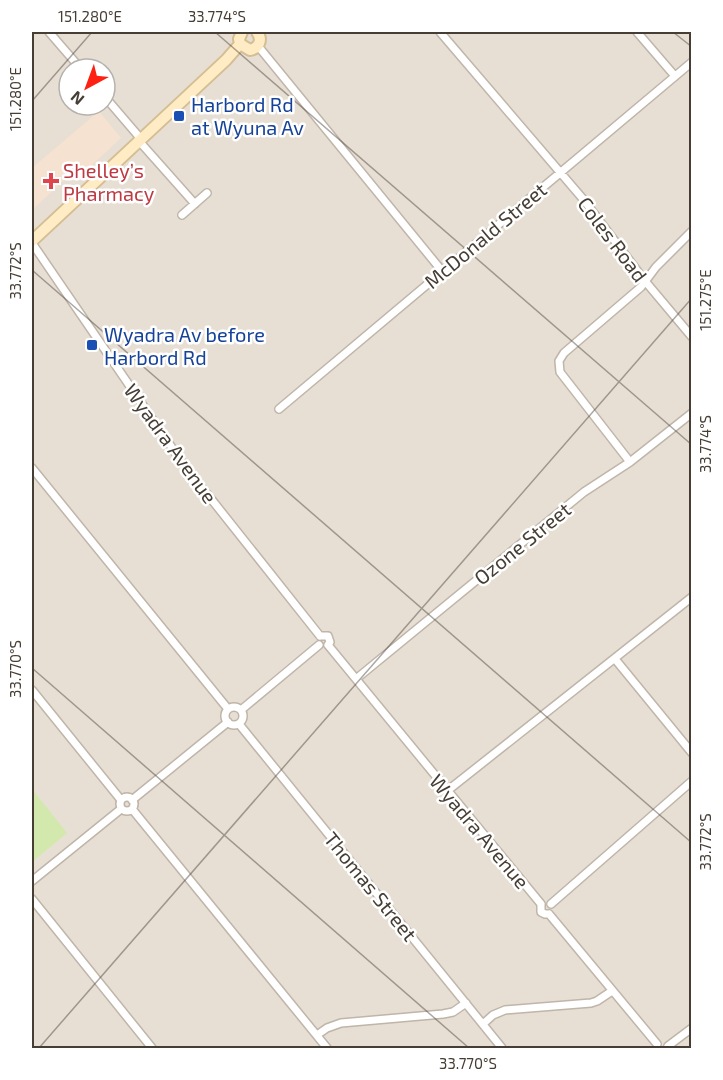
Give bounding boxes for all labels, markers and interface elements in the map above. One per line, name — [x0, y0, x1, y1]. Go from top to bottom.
text: 151.280°E — [58, 7, 122, 25]
text: 33.774°S — [188, 7, 246, 25]
north arrow — [57, 57, 117, 117]
text: 151.280°E — [6, 67, 24, 131]
text: N — [66, 88, 87, 110]
place label: Harbord Rd at Wyuna Av — [191, 92, 304, 139]
marker: Harbord Rd at Wyuna Av — [172, 109, 186, 123]
place label: Shelley’s Pharmacy — [63, 158, 155, 205]
marker: Shelley’s Pharmacy — [44, 174, 58, 188]
street label: McDonald Street — [419, 177, 551, 293]
street label: Coles Road — [573, 192, 653, 286]
text: 33.772°S — [6, 242, 24, 300]
text: 151.275°E — [696, 269, 714, 331]
place label: Wyadra Av before Harbord Rd — [104, 322, 265, 369]
marker: Wyadra Av before Harbord Rd — [85, 338, 99, 352]
street label: Wyadra Avenue — [120, 379, 222, 507]
text: 33.774°S — [696, 415, 714, 473]
street label: Ozone Street — [469, 497, 575, 589]
text: 33.770°S — [6, 640, 24, 698]
street label: Wyadra Avenue — [425, 769, 535, 893]
text: 33.772°S — [696, 813, 714, 871]
street label: Thomas Street — [320, 827, 423, 946]
text: 33.770°S — [439, 1054, 497, 1072]

